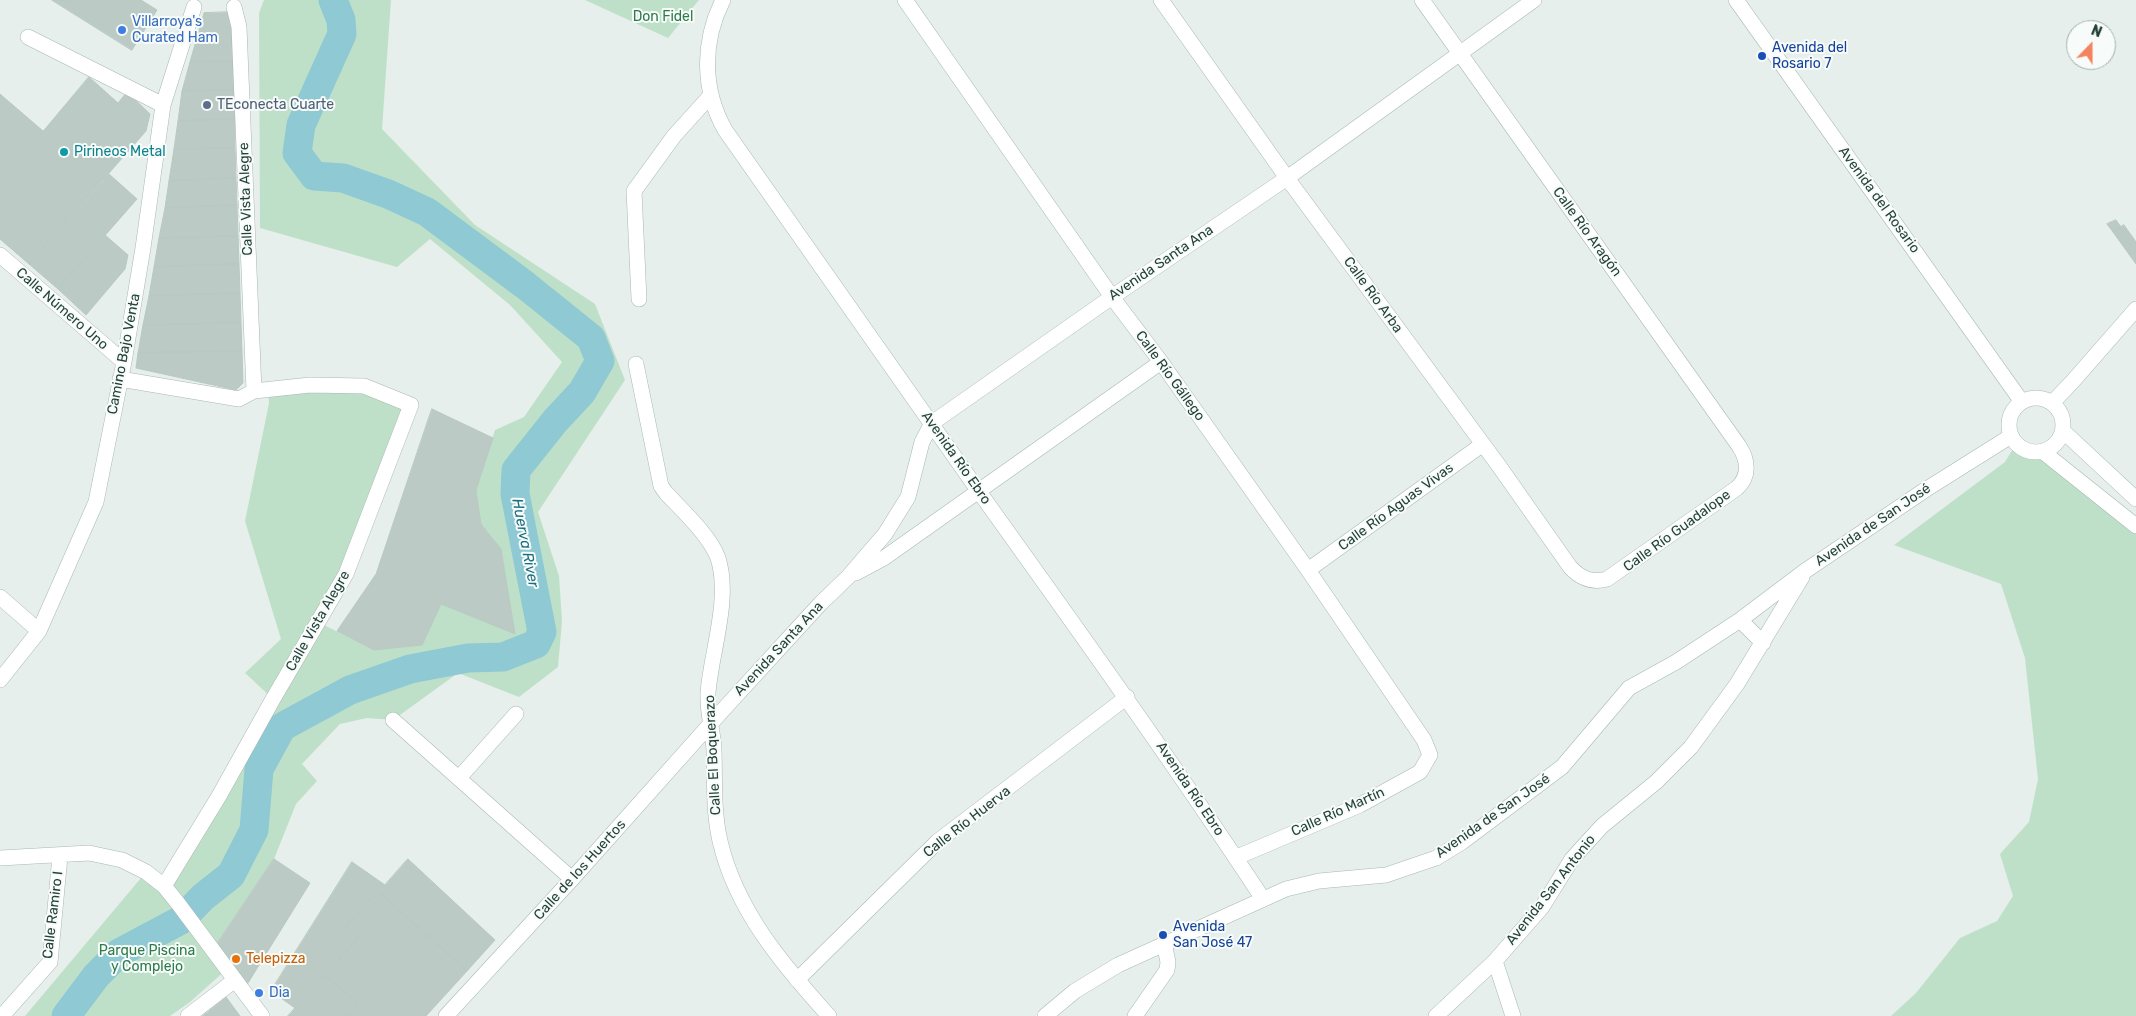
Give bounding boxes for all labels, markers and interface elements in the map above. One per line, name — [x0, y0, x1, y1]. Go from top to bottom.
park label: Don Fidel — [633, 9, 693, 25]
place label: Villarroya's Curated Ham — [132, 14, 218, 46]
north arrow — [2066, 20, 2116, 70]
text: N — [2089, 22, 2104, 41]
marker: Villarroya's Curated Ham — [116, 24, 128, 36]
place label: Avenida del Rosario 7 — [1772, 40, 1847, 72]
marker: Avenida del Rosario 7 — [1756, 50, 1768, 62]
place label: TEconecta Cuarte — [217, 97, 334, 113]
marker: TEconecta Cuarte — [201, 99, 213, 111]
street label: Calle Vista Alegre — [236, 142, 256, 256]
place label: Pirineos Metal — [74, 144, 166, 160]
street label: Avenida del Rosario — [1835, 144, 1923, 256]
marker: Pirineos Metal — [58, 146, 70, 158]
street label: Calle Río Aragón — [1549, 184, 1625, 280]
street label: Avenida Santa Ana — [1105, 222, 1217, 304]
street label: Calle Río Arba — [1340, 254, 1406, 336]
street label: Calle Número Uno — [13, 264, 111, 354]
street label: Camino Bajo Venta — [104, 292, 144, 416]
street label: Calle Río Gállego — [1132, 328, 1208, 424]
street label: Avenida Río Ebro — [918, 408, 994, 508]
street label: Calle Río Aguas Vivas — [1335, 460, 1457, 554]
street label: Avenida de San José — [1812, 480, 1934, 570]
street label: Calle Río Guadalope — [1620, 486, 1734, 576]
water label: Huerva River — [508, 497, 542, 589]
street label: Calle Vista Alegre — [282, 568, 354, 674]
street label: Avenida Santa Ana — [731, 598, 827, 700]
street label: Calle El Boquerazo — [701, 694, 725, 816]
street label: Avenida Río Ebro — [1152, 739, 1228, 839]
street label: Avenida de San José — [1433, 770, 1553, 862]
street label: Calle Río Huerva — [920, 783, 1014, 861]
street label: Calle Río Martín — [1289, 784, 1387, 840]
street label: Calle de los Huertos — [531, 816, 629, 924]
street label: Avenida San Antonio — [1503, 832, 1599, 948]
street label: Calle Ramiro I — [39, 870, 67, 960]
place label: Avenida San José 47 — [1173, 919, 1252, 952]
marker: Avenida San José 47 — [1157, 929, 1169, 941]
park label: Parque Piscina y Complejo — [99, 943, 195, 976]
place label: Telepizza — [246, 951, 306, 967]
marker: Telepizza — [230, 953, 242, 965]
place label: Dia — [269, 985, 290, 1001]
marker: Dia — [253, 987, 265, 999]

